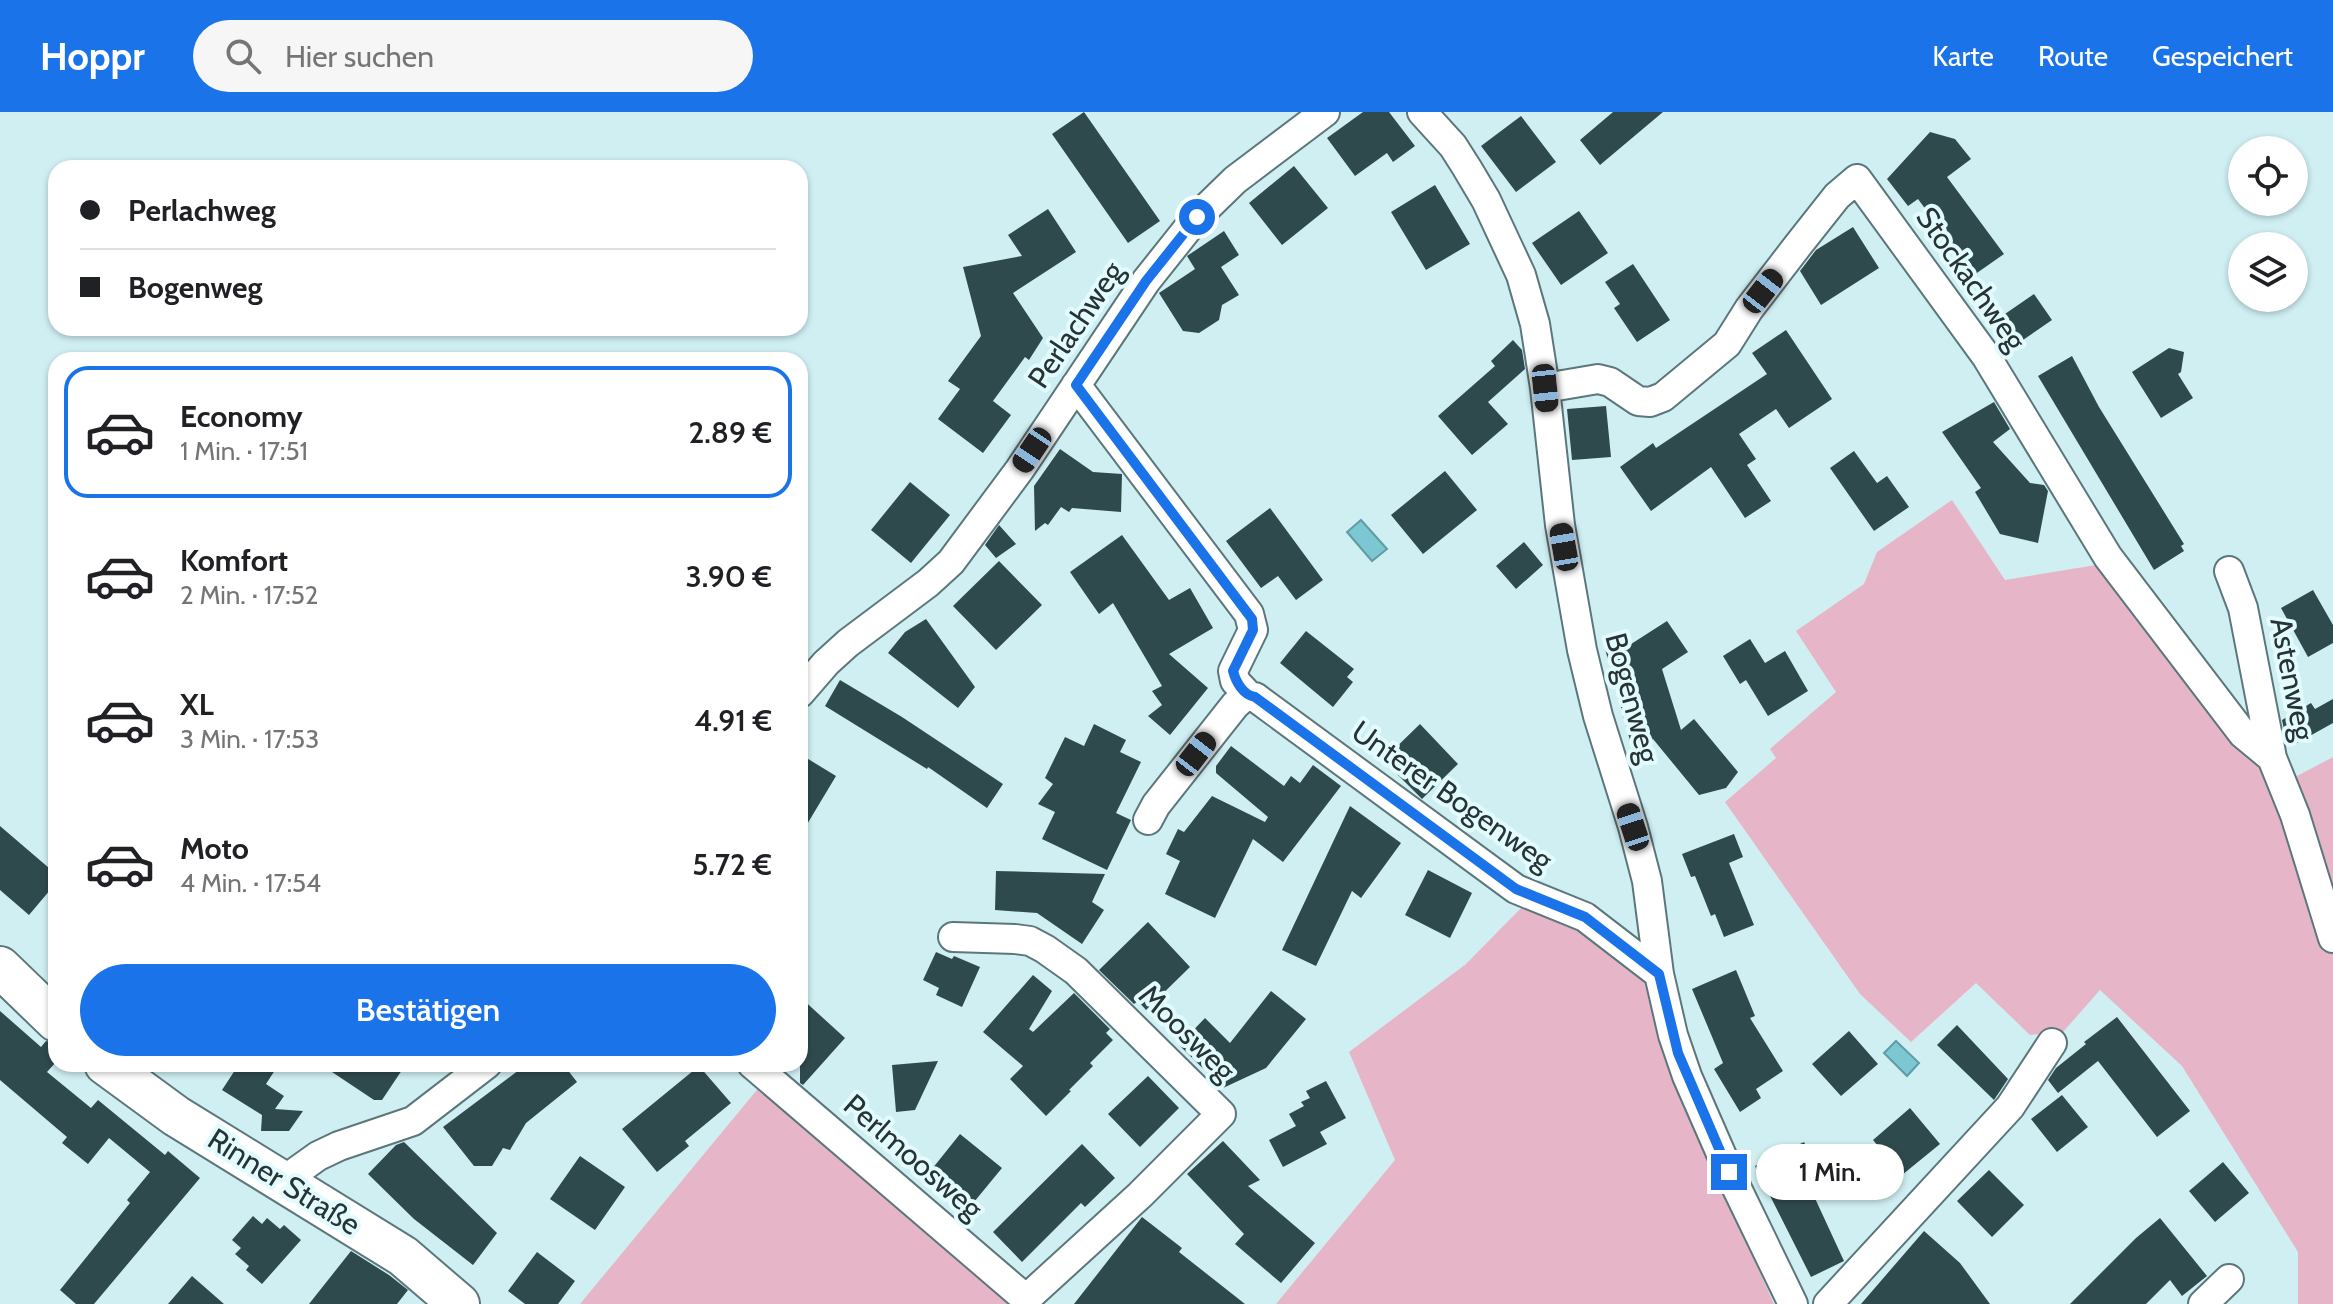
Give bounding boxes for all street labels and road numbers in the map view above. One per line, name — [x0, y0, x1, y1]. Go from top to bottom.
street label: Stockachweg — [1909, 200, 2035, 358]
street label: Perlachweg — [1020, 254, 1132, 395]
street label: Astenweg — [2262, 614, 2323, 745]
street label: Bogenweg — [1597, 629, 1668, 768]
street label: Unterer Bogenweg — [1345, 712, 1561, 879]
street label: Moosweg — [1131, 977, 1244, 1089]
street label: Perlmoosweg — [836, 1086, 991, 1228]
street label: Rinner Straße — [201, 1120, 367, 1243]

